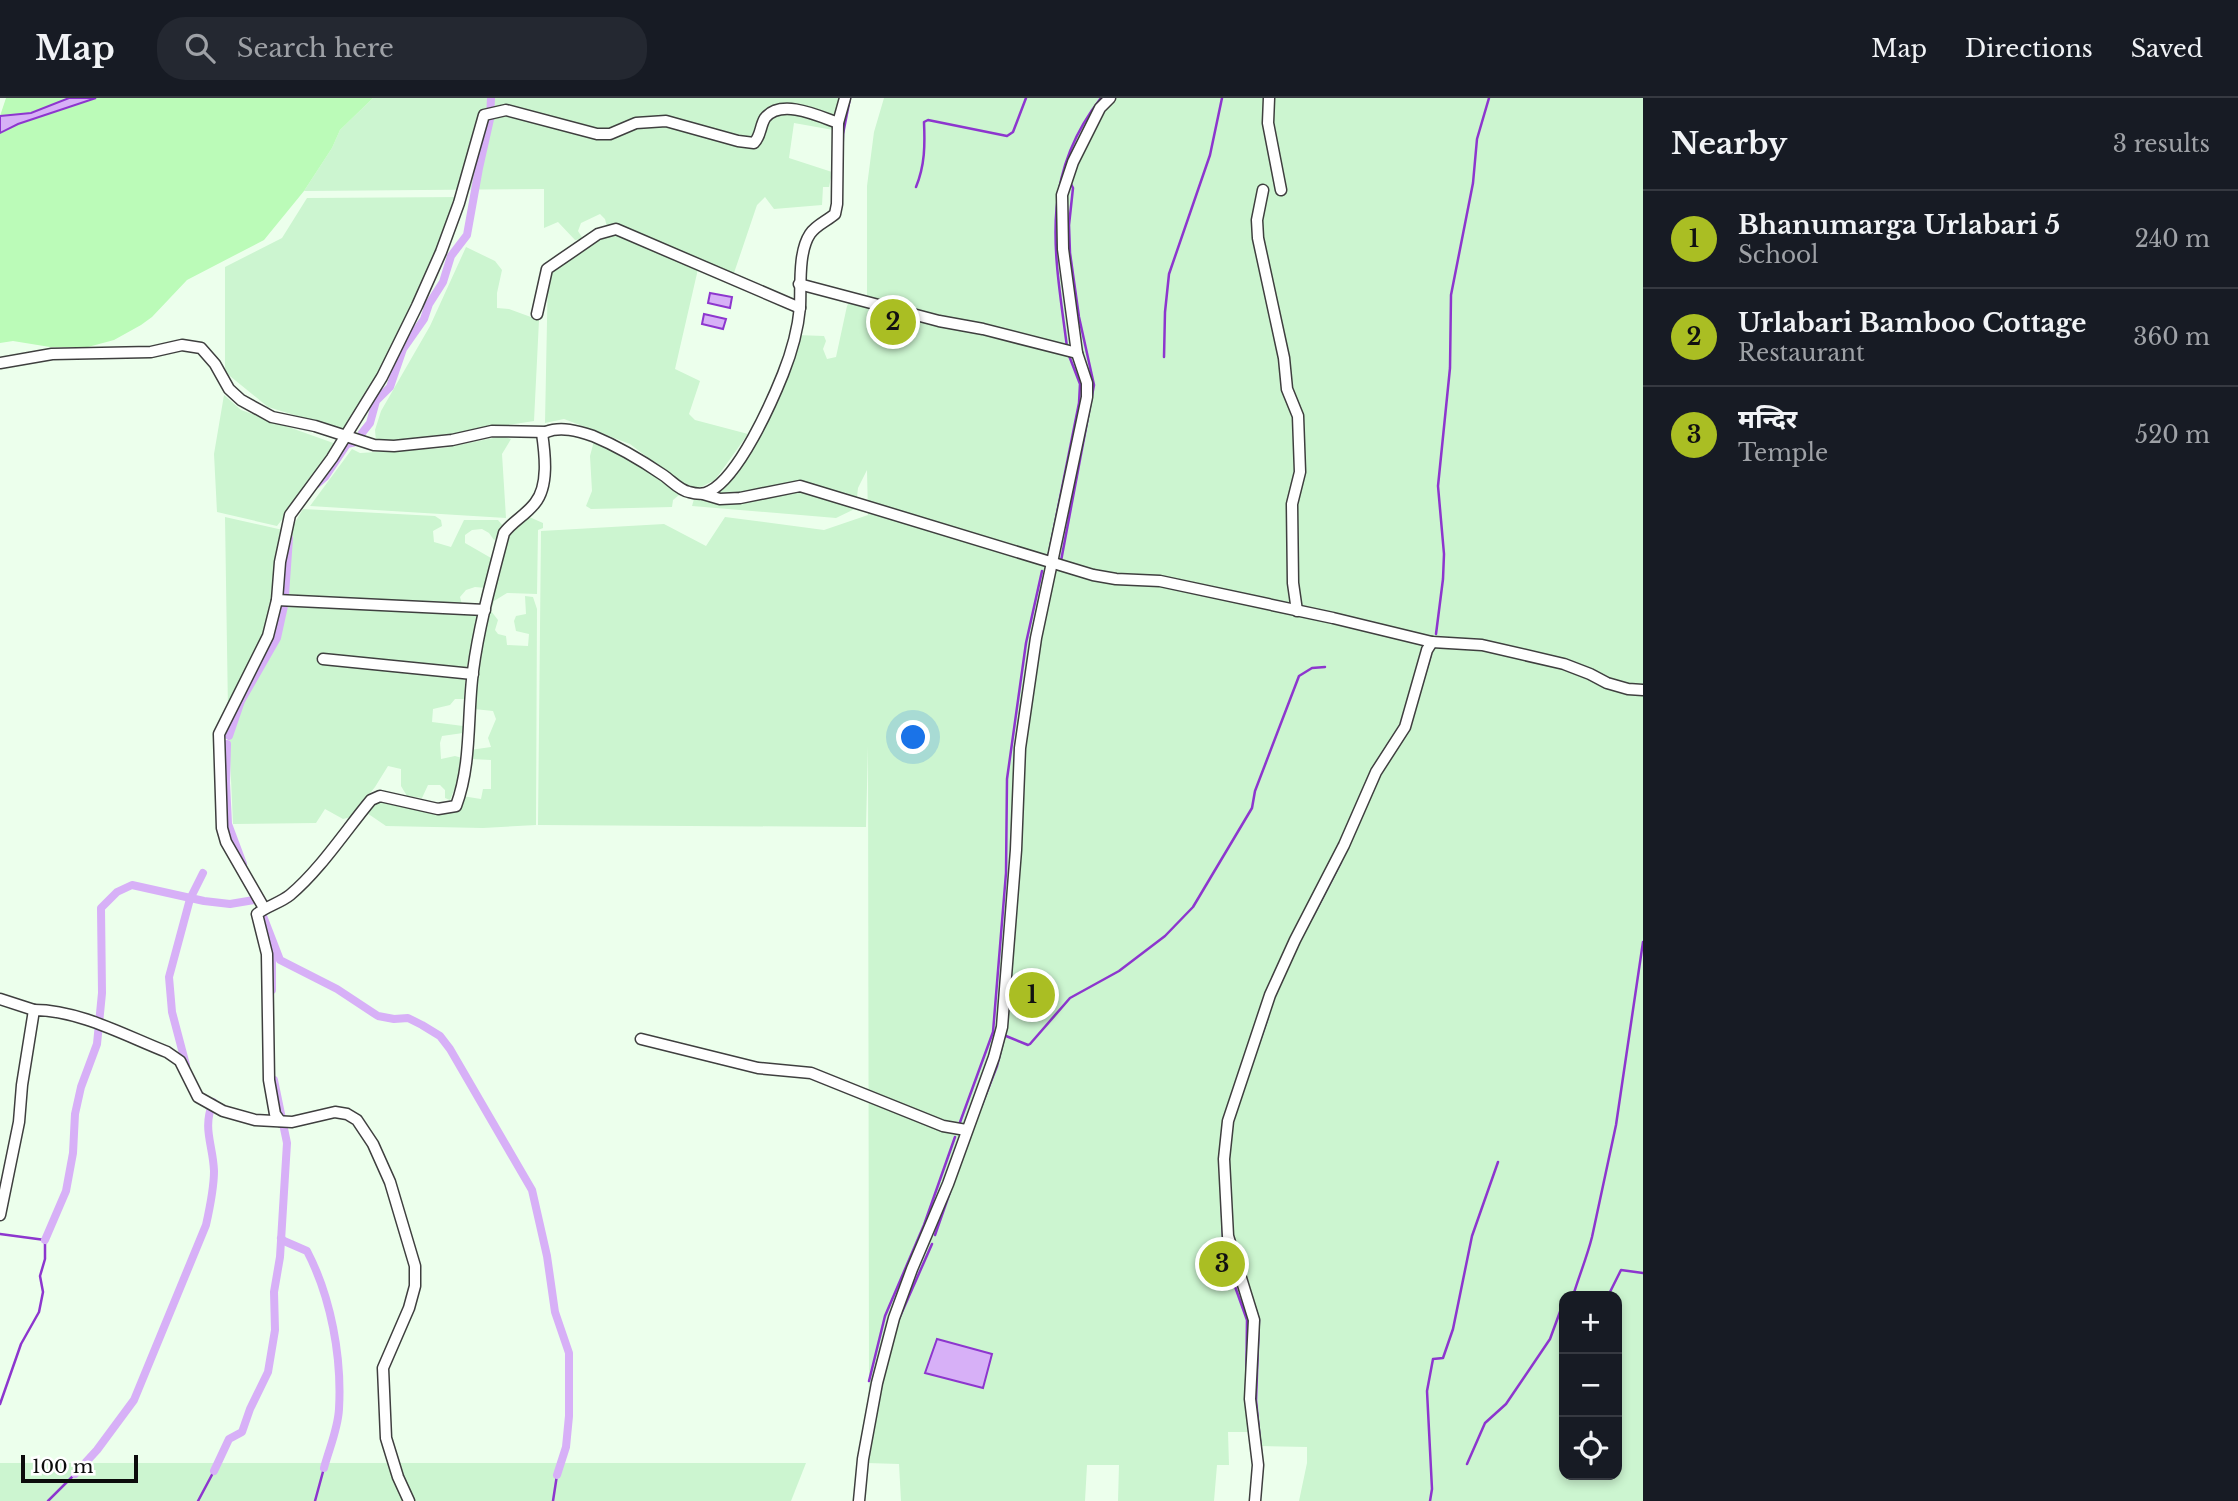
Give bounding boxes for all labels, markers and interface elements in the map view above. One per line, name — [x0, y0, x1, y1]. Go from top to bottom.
search box — [157, 17, 647, 80]
text: Map — [35, 28, 115, 69]
icon: search — [181, 29, 219, 67]
text: Search here — [237, 32, 394, 64]
text: Map — [1871, 34, 1927, 63]
text: Directions — [1965, 34, 2093, 63]
text: Saved — [2131, 34, 2203, 63]
text: Nearby — [1671, 125, 1787, 162]
text: 3 results — [2113, 130, 2210, 158]
text: Bhanumarga Urlabari 5 — [1738, 209, 2060, 241]
text: 1 — [1689, 225, 1699, 253]
text: 240 m — [2135, 225, 2210, 253]
text: School — [1738, 241, 1819, 269]
pin: 2 — [870, 296, 916, 348]
text: Urlabari Bamboo Cottage — [1738, 307, 2086, 339]
text: 2 — [1687, 323, 1701, 351]
text: 360 m — [2133, 323, 2210, 351]
text: Restaurant — [1738, 339, 1865, 367]
text: मन्दिर — [1738, 403, 1797, 435]
text: 3 — [1687, 421, 1701, 449]
text: 520 m — [2135, 421, 2210, 449]
text: Temple — [1738, 439, 1828, 467]
your location — [896, 720, 930, 754]
pin: 1 — [1009, 969, 1055, 1021]
pin: 3 — [1199, 1238, 1245, 1290]
map controls — [1559, 1291, 1622, 1480]
button: + — [1559, 1291, 1622, 1354]
button: − — [1559, 1354, 1622, 1417]
button: locate — [1559, 1417, 1622, 1480]
scale bar — [21, 1452, 138, 1484]
text: 100 m — [32, 1455, 93, 1478]

